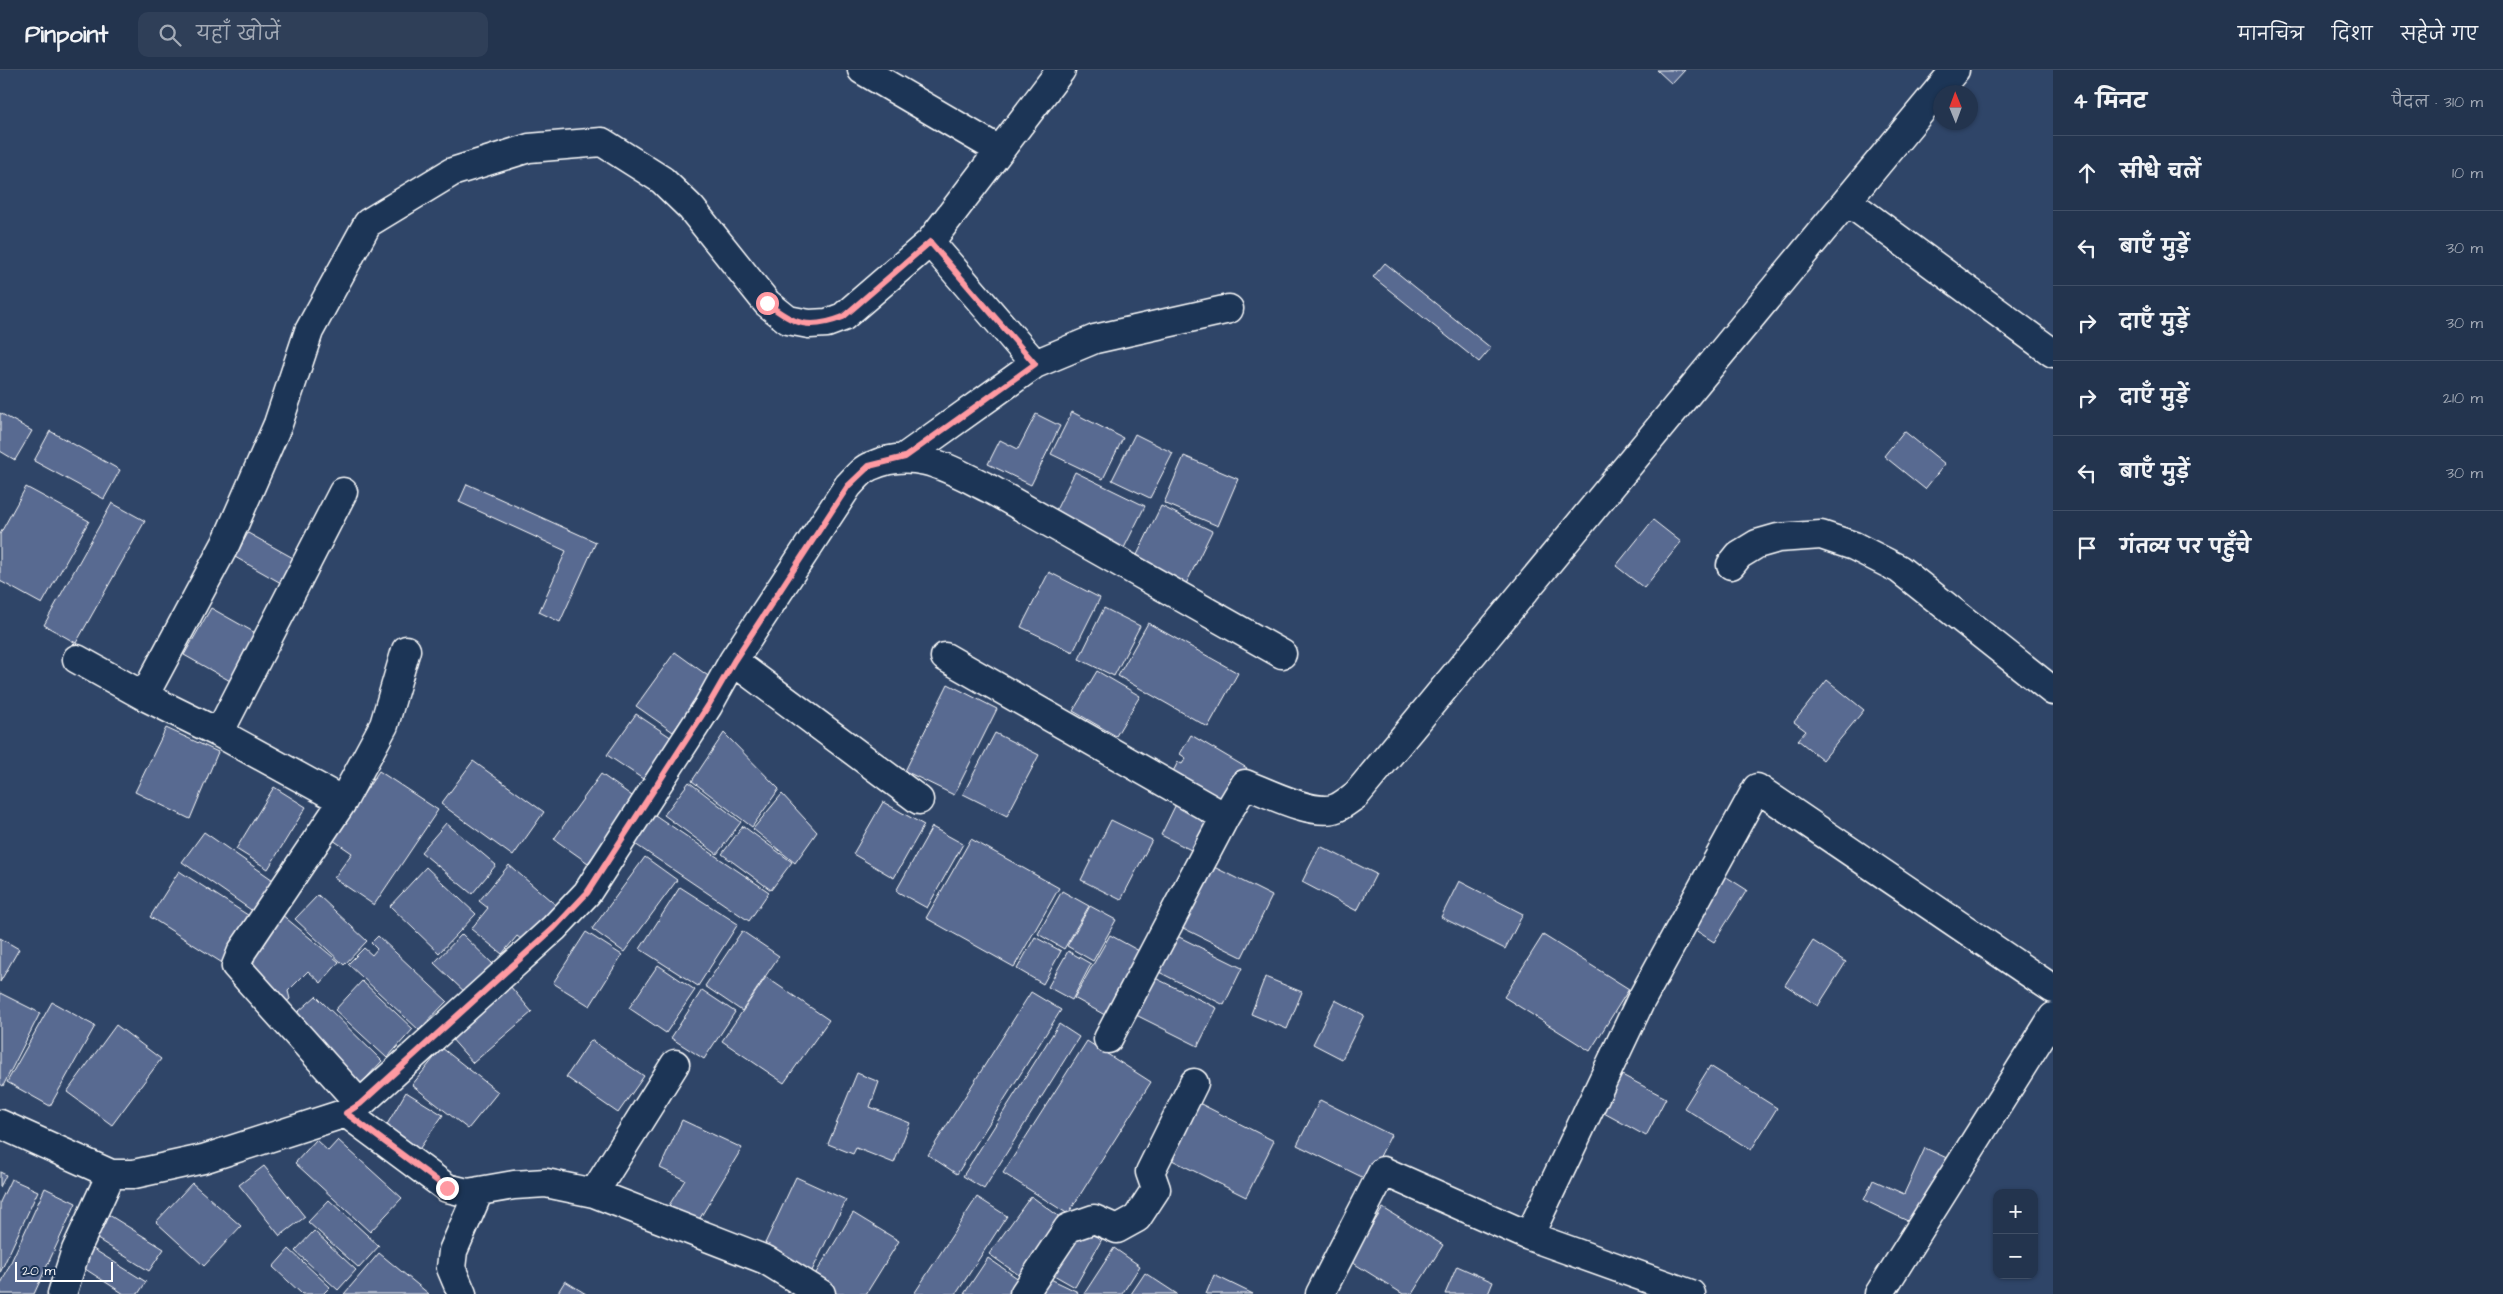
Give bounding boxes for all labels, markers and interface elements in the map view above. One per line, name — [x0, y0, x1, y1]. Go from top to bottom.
search box — [138, 12, 488, 57]
text: Pinpoint — [25, 18, 108, 52]
icon: search — [156, 21, 184, 49]
text: यहाँ खोजें — [196, 21, 281, 48]
text: मानचित्र — [2238, 22, 2304, 47]
text: दिशा — [2332, 22, 2373, 47]
text: सहेजे गए — [2401, 22, 2478, 47]
north arrow — [1933, 85, 1978, 130]
text: 4 मिनट — [2073, 87, 2147, 116]
text: पैदल · 310 m — [2392, 91, 2483, 113]
icon: ahead — [2073, 159, 2101, 187]
text: सीधे चलें — [2120, 159, 2201, 186]
text: 10 m — [2452, 162, 2483, 184]
icon: left — [2073, 234, 2101, 262]
text: बाएँ मुड़ें — [2120, 234, 2189, 261]
text: 30 m — [2446, 237, 2483, 259]
route start — [756, 292, 779, 315]
icon: right — [2073, 309, 2101, 337]
text: दाएँ मुड़ें — [2120, 309, 2189, 336]
text: 30 m — [2446, 312, 2483, 334]
icon: right — [2073, 384, 2101, 412]
text: दाएँ मुड़ें — [2120, 384, 2189, 411]
text: 210 m — [2443, 387, 2483, 409]
icon: left — [2073, 459, 2101, 487]
text: बाएँ मुड़ें — [2120, 459, 2189, 486]
text: 30 m — [2446, 462, 2483, 484]
icon: arrive — [2073, 534, 2101, 562]
text: गंतव्य पर पहुँचे — [2120, 534, 2251, 561]
route end — [436, 1177, 459, 1200]
map controls — [1993, 1189, 2038, 1279]
button: + — [1993, 1189, 2038, 1234]
button: − — [1993, 1234, 2038, 1279]
scale bar — [15, 1259, 112, 1282]
text: 20 m — [22, 1261, 55, 1281]

